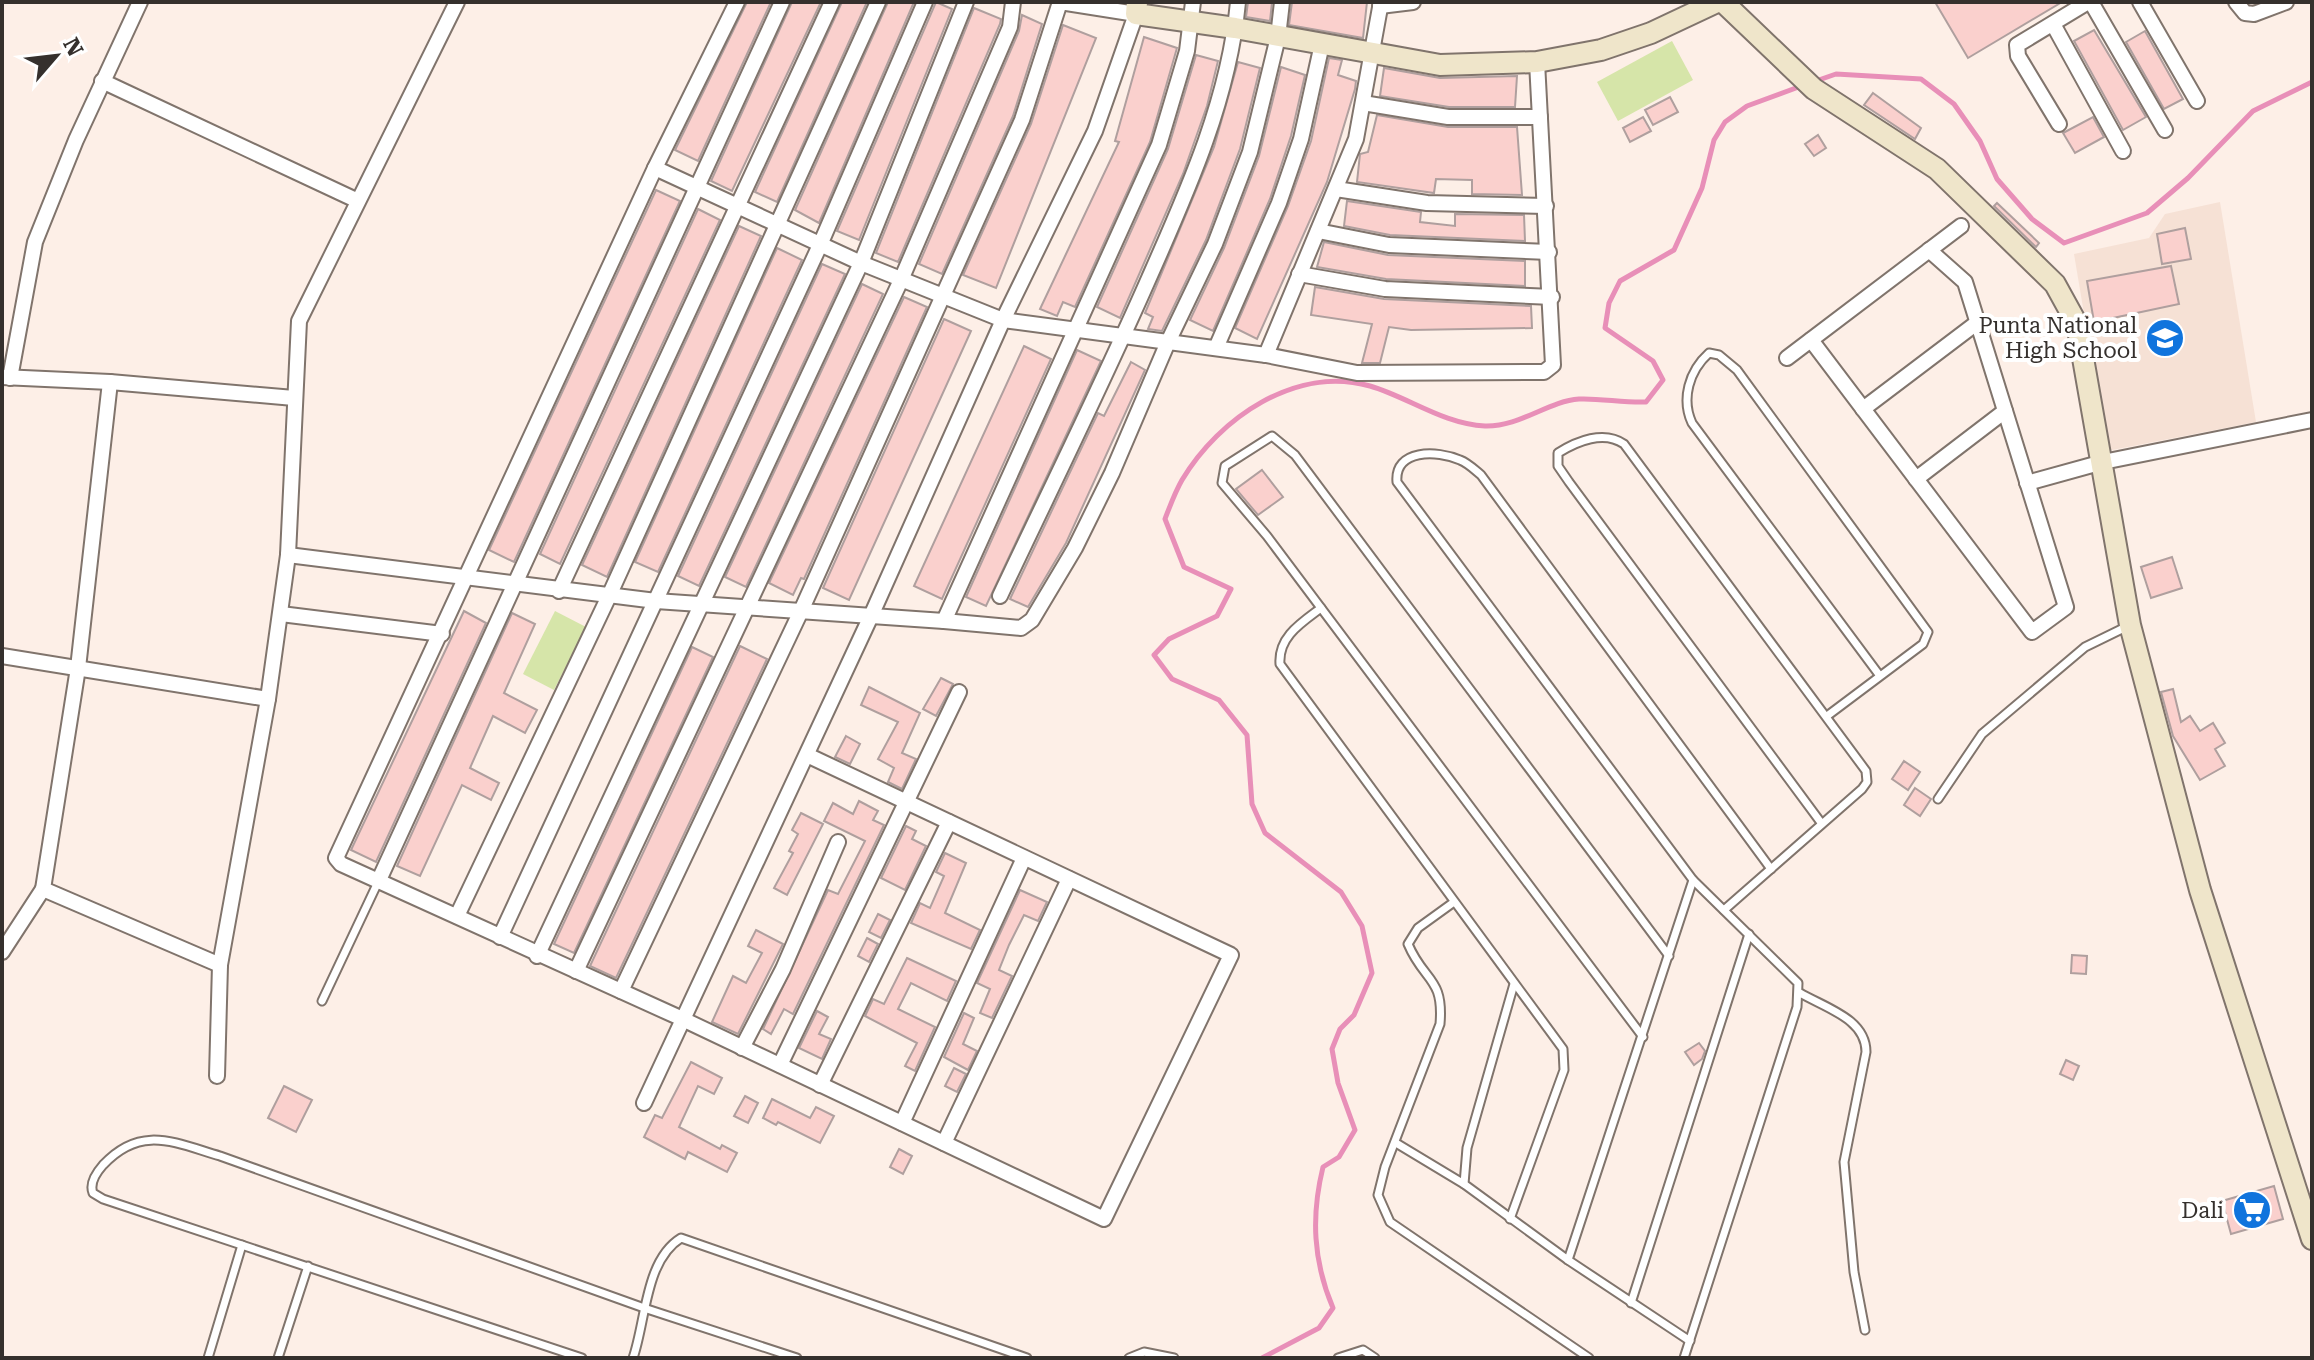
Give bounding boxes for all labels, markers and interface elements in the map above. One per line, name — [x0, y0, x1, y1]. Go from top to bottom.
north arrow — [16, 16, 96, 96]
text: N — [58, 33, 88, 60]
place label: Punta National High School — [1978, 313, 2137, 363]
school or university icon: Punta National High School — [2144, 317, 2186, 359]
supermarket icon: Dali — [2231, 1189, 2273, 1231]
place label: Dali — [2181, 1198, 2224, 1223]

